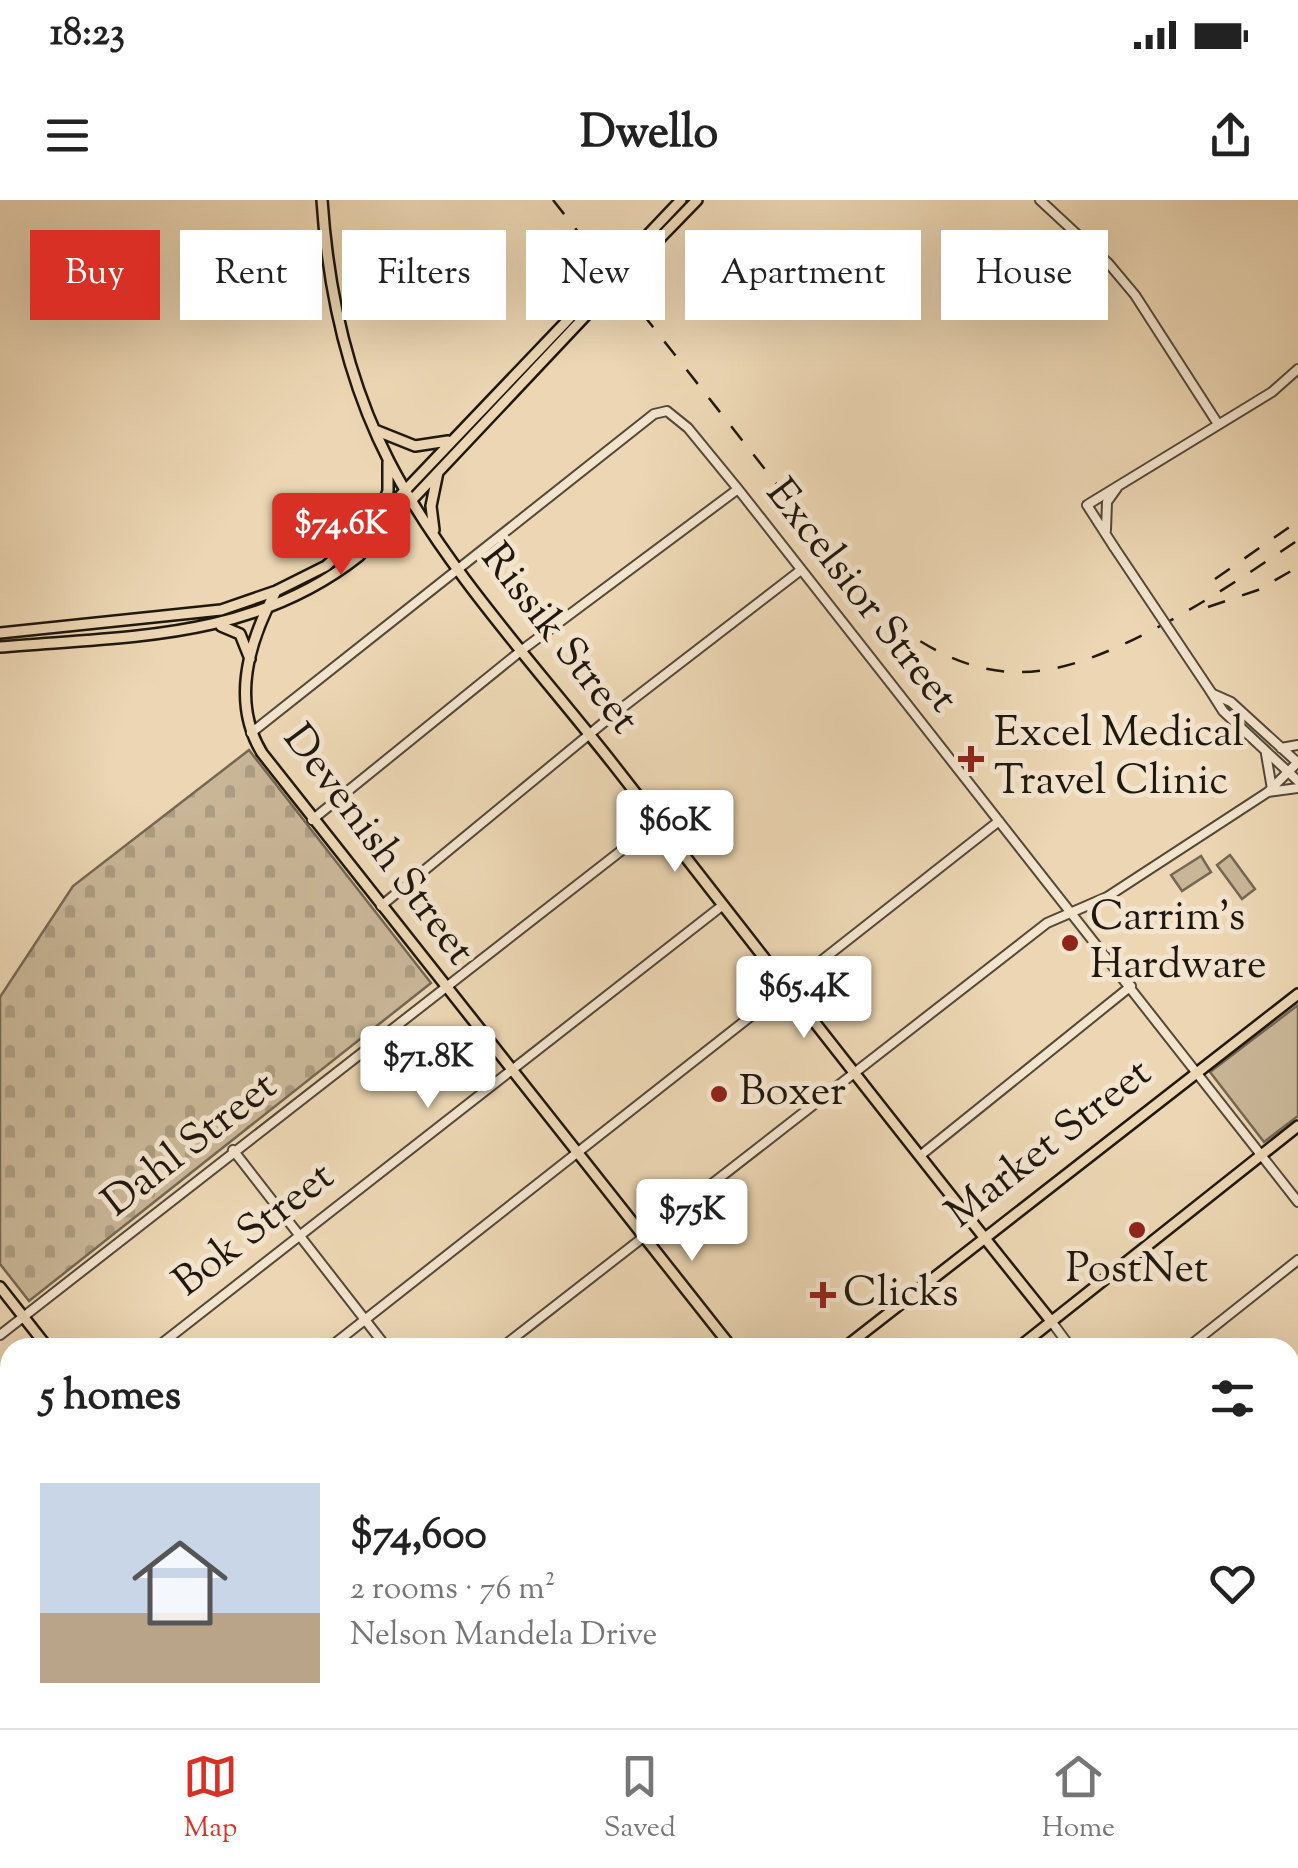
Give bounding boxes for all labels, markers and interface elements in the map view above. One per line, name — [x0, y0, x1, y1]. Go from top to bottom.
text: 18:23 — [50, 8, 125, 62]
text: Dwello — [580, 103, 718, 168]
icon: menu — [40, 108, 95, 163]
icon: share — [1203, 108, 1258, 163]
chip: Buy — [30, 230, 160, 320]
chip: Rent — [180, 230, 322, 320]
chip: Filters — [342, 230, 506, 320]
chip: New — [526, 230, 665, 320]
chip: Apartment — [685, 230, 921, 320]
chip: House — [941, 230, 1108, 320]
street label: Excelsior Street — [749, 467, 971, 727]
pin: $74.6K — [260, 493, 422, 578]
text: $74.6K — [294, 502, 388, 548]
street label: Rissik Street — [464, 532, 652, 748]
place label: Excel Medical Travel Clinic — [994, 705, 1244, 813]
street label: Devenish Street — [266, 713, 488, 979]
marker: Excel Medical Travel Clinic — [958, 746, 984, 772]
pin: $60K — [616, 790, 734, 875]
text: $60K — [638, 799, 712, 845]
place label: Carrim's Hardware — [1090, 889, 1267, 997]
marker: Carrim's Hardware — [1059, 932, 1081, 954]
pin: $65.4K — [723, 956, 885, 1041]
text: $65.4K — [758, 965, 850, 1011]
pin: $71.8K — [347, 1026, 509, 1111]
text: $71.8K — [382, 1035, 474, 1081]
street label: Market Street — [935, 1046, 1165, 1244]
street label: Dahl Street — [91, 1059, 291, 1233]
place label: Boxer — [739, 1064, 846, 1124]
marker: Boxer — [708, 1083, 730, 1105]
street label: Bok Street — [162, 1149, 348, 1313]
pin: $75K — [633, 1179, 751, 1264]
text: $75K — [658, 1188, 726, 1234]
marker: PostNet — [1126, 1219, 1148, 1241]
place label: PostNet — [1066, 1241, 1208, 1301]
place label: Clicks — [843, 1265, 959, 1325]
marker: Clicks — [812, 1284, 834, 1306]
text: 5 homes — [40, 1368, 181, 1428]
icon: filters — [1205, 1371, 1260, 1426]
text: $74,600 — [350, 1507, 487, 1567]
icon: home — [120, 1523, 240, 1643]
icon: heart — [1205, 1556, 1260, 1611]
text: 2 rooms · 76 m² — [350, 1567, 556, 1613]
text: Nelson Mandela Drive — [350, 1613, 657, 1659]
tab: Map — [183, 1749, 238, 1849]
tab: Saved — [604, 1749, 676, 1849]
tab: Home — [1042, 1749, 1115, 1849]

